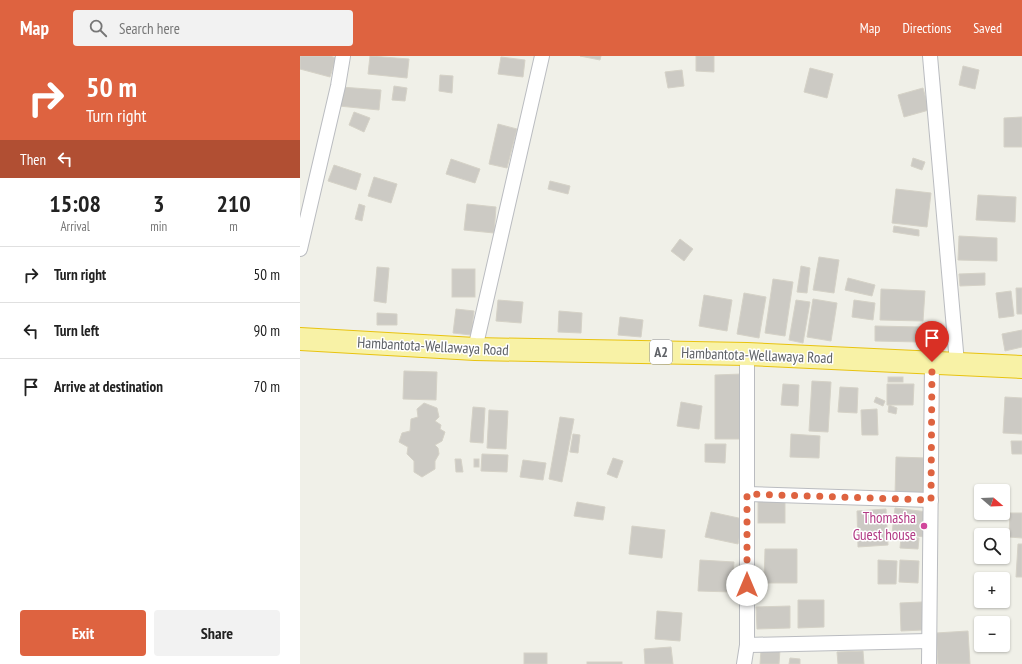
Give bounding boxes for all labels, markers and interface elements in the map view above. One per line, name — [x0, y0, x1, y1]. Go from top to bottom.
search box — [73, 10, 353, 46]
text: Map — [20, 16, 49, 40]
icon: search — [87, 17, 109, 39]
text: Search here — [119, 19, 180, 38]
text: Map — [860, 19, 880, 37]
text: Directions — [902, 19, 951, 37]
text: Saved — [973, 19, 1002, 37]
text: 50 m — [86, 68, 137, 105]
icon: right — [20, 72, 72, 124]
text: Turn right — [86, 104, 146, 127]
icon: left — [54, 148, 76, 170]
text: Then — [20, 150, 46, 169]
text: 15:08 — [49, 188, 101, 219]
text: 3 — [153, 188, 164, 219]
text: 210 — [216, 188, 251, 219]
text: Arrival — [60, 218, 90, 235]
text: min — [150, 218, 167, 235]
text: m — [229, 218, 238, 235]
icon: right — [20, 264, 42, 286]
text: Turn right — [54, 265, 106, 284]
text: 50 m — [254, 265, 280, 284]
icon: left — [20, 320, 42, 342]
text: Turn left — [54, 321, 99, 340]
text: 90 m — [254, 321, 280, 340]
pin — [915, 321, 949, 362]
icon: arrive — [921, 327, 943, 349]
street label: Hambantota-Wellawaya Road — [357, 333, 509, 359]
road number: A2 — [650, 340, 672, 364]
street label: Hambantota-Wellawaya Road — [681, 343, 833, 367]
icon: arrive — [20, 376, 42, 398]
text: Arrive at destination — [54, 377, 163, 396]
text: 70 m — [254, 377, 280, 396]
north arrow — [974, 484, 1010, 520]
map controls — [974, 484, 1010, 652]
place label: Thomasha Guest house — [853, 508, 916, 544]
marker: Thomasha Guest house — [919, 521, 929, 531]
button: search — [974, 528, 1010, 564]
position arrow — [726, 564, 768, 606]
button: + — [974, 572, 1010, 608]
button: Exit — [20, 610, 146, 656]
button: Share — [154, 610, 280, 656]
button: − — [974, 616, 1010, 652]

